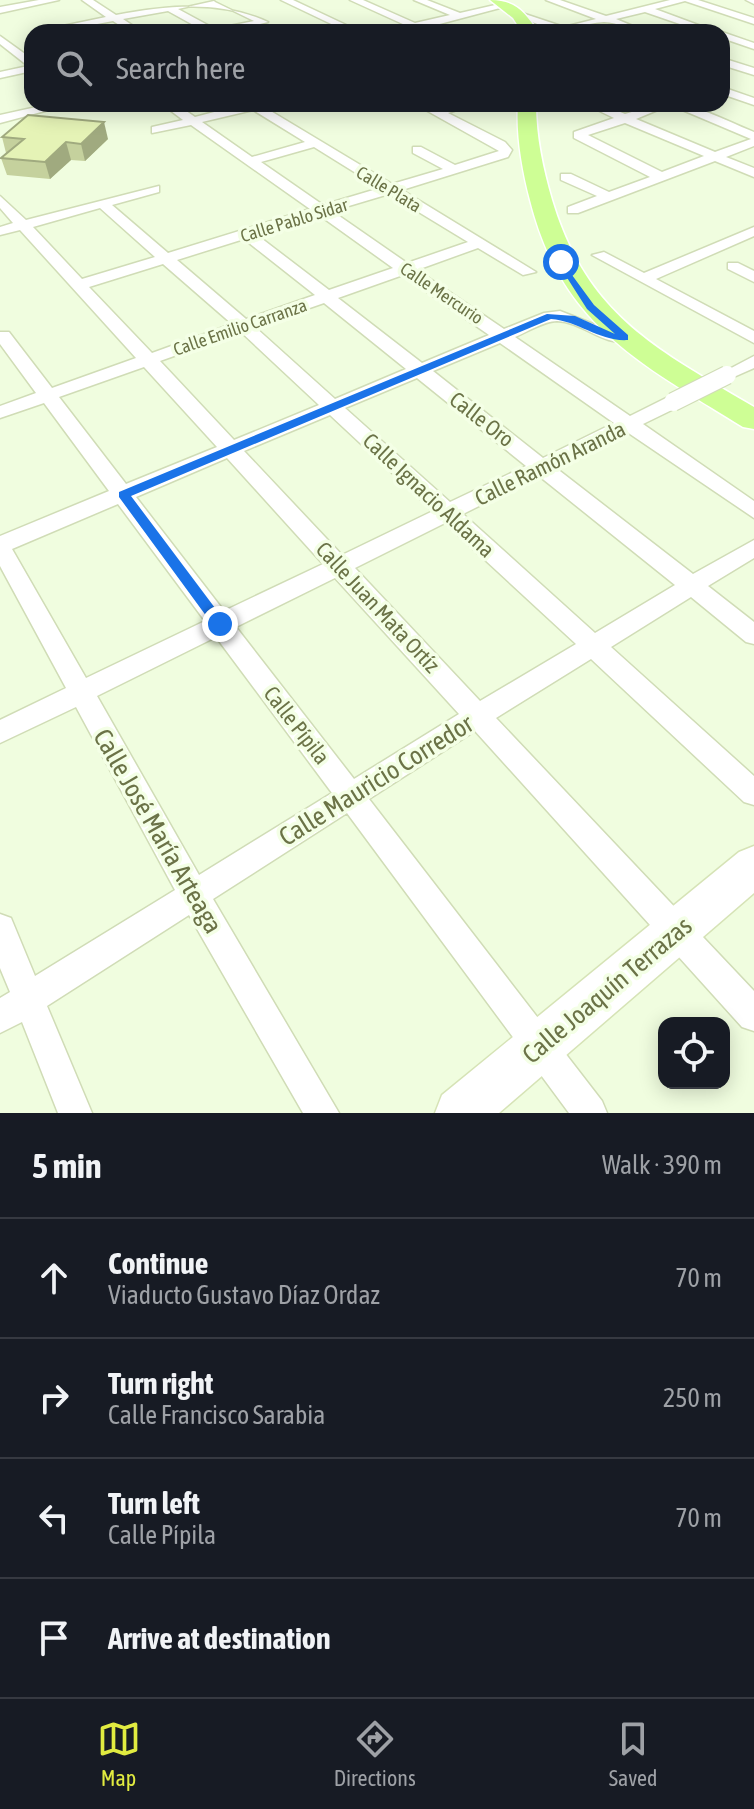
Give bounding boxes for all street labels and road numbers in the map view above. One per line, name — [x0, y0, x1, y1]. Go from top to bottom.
street label: Calle Plata — [353, 161, 425, 217]
street label: Calle Pablo Sidar — [238, 193, 351, 246]
street label: Calle Mercurio — [397, 258, 487, 328]
street label: Calle Emilio Carranza — [171, 294, 309, 360]
street label: Calle Oro — [445, 386, 519, 452]
street label: Calle Ramón Aranda — [471, 415, 629, 511]
street label: Calle Ignacio Aldama — [358, 427, 500, 563]
street label: Calle Juan Mata Ortíz — [311, 536, 445, 678]
street label: Calle Pípila — [259, 681, 335, 769]
street label: Calle Mauricio Corredor — [274, 708, 479, 852]
street label: Calle José María Arteaga — [87, 724, 229, 938]
street label: Calle Joaquín Terrazas — [516, 911, 698, 1069]

